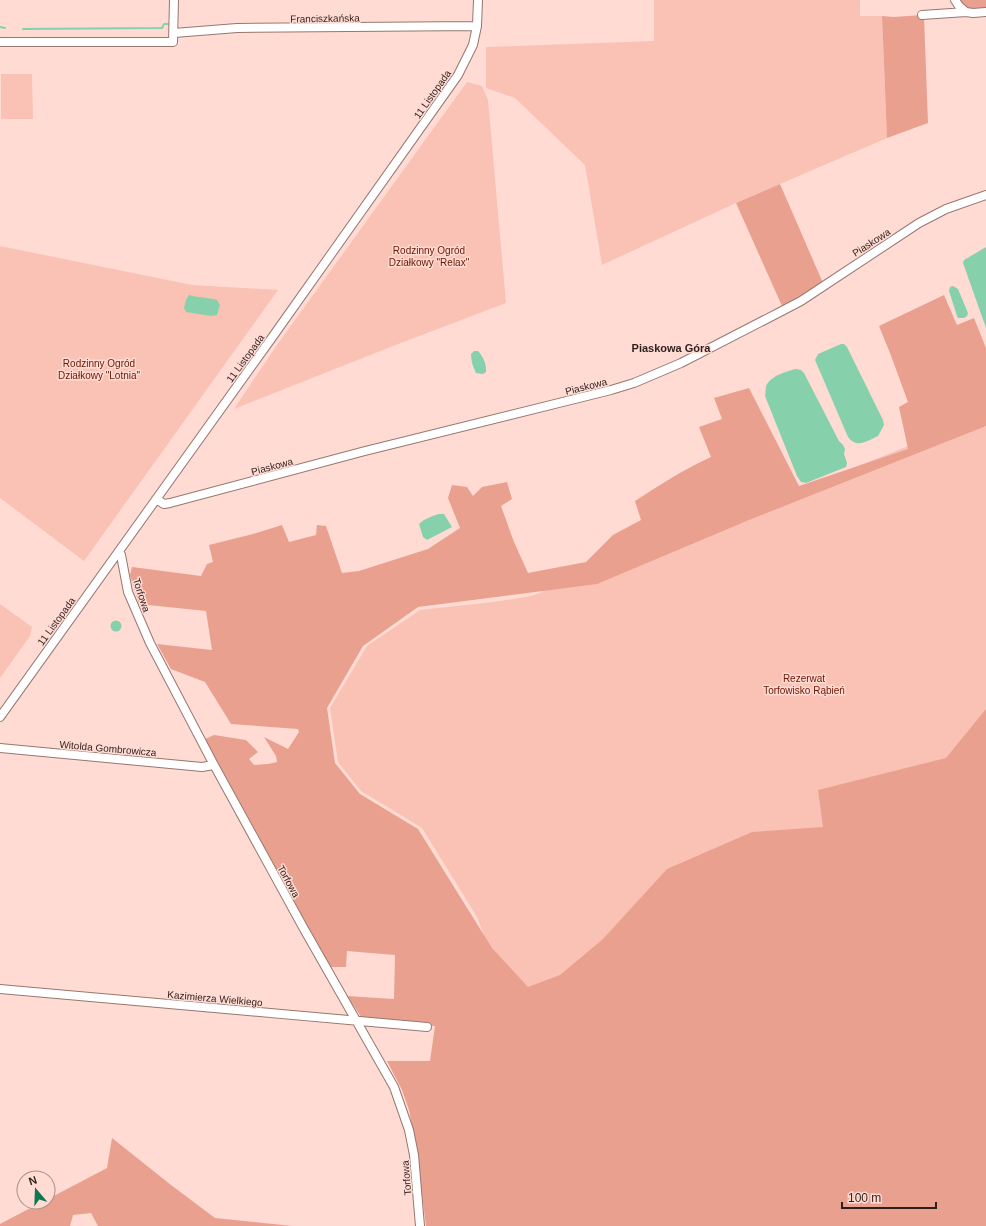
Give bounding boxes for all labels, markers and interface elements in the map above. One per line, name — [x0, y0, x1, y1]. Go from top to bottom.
street label: Franciszkańska — [290, 12, 360, 25]
street label: 11 Listopada — [412, 68, 453, 121]
street label: Piaskowa — [850, 226, 893, 259]
park label: Rodzinny Ogród Działkowy "Relax" — [389, 245, 470, 268]
street label: 11 Listopada — [224, 332, 267, 384]
district label: Piaskowa Góra — [632, 342, 711, 354]
park label: Rodzinny Ogród Działkowy "Lotnia" — [58, 358, 141, 381]
street label: Piaskowa — [564, 376, 609, 397]
street label: Piaskowa — [250, 456, 295, 477]
street label: Torfowa — [131, 577, 152, 614]
street label: 11 Listopada — [35, 595, 78, 647]
park label: Rezerwat Torfowisko Rąbień — [763, 673, 845, 696]
street label: Witolda Gombrowicza — [59, 739, 157, 758]
street label: Torfowa — [275, 863, 302, 900]
street label: Kazimierza Wielkiego — [167, 989, 263, 1008]
street label: Torfowa — [399, 1160, 414, 1196]
north arrow — [16, 1170, 56, 1210]
text: N — [27, 1174, 39, 1188]
scale bar — [842, 1184, 936, 1210]
text: 100 m — [848, 1191, 881, 1205]

